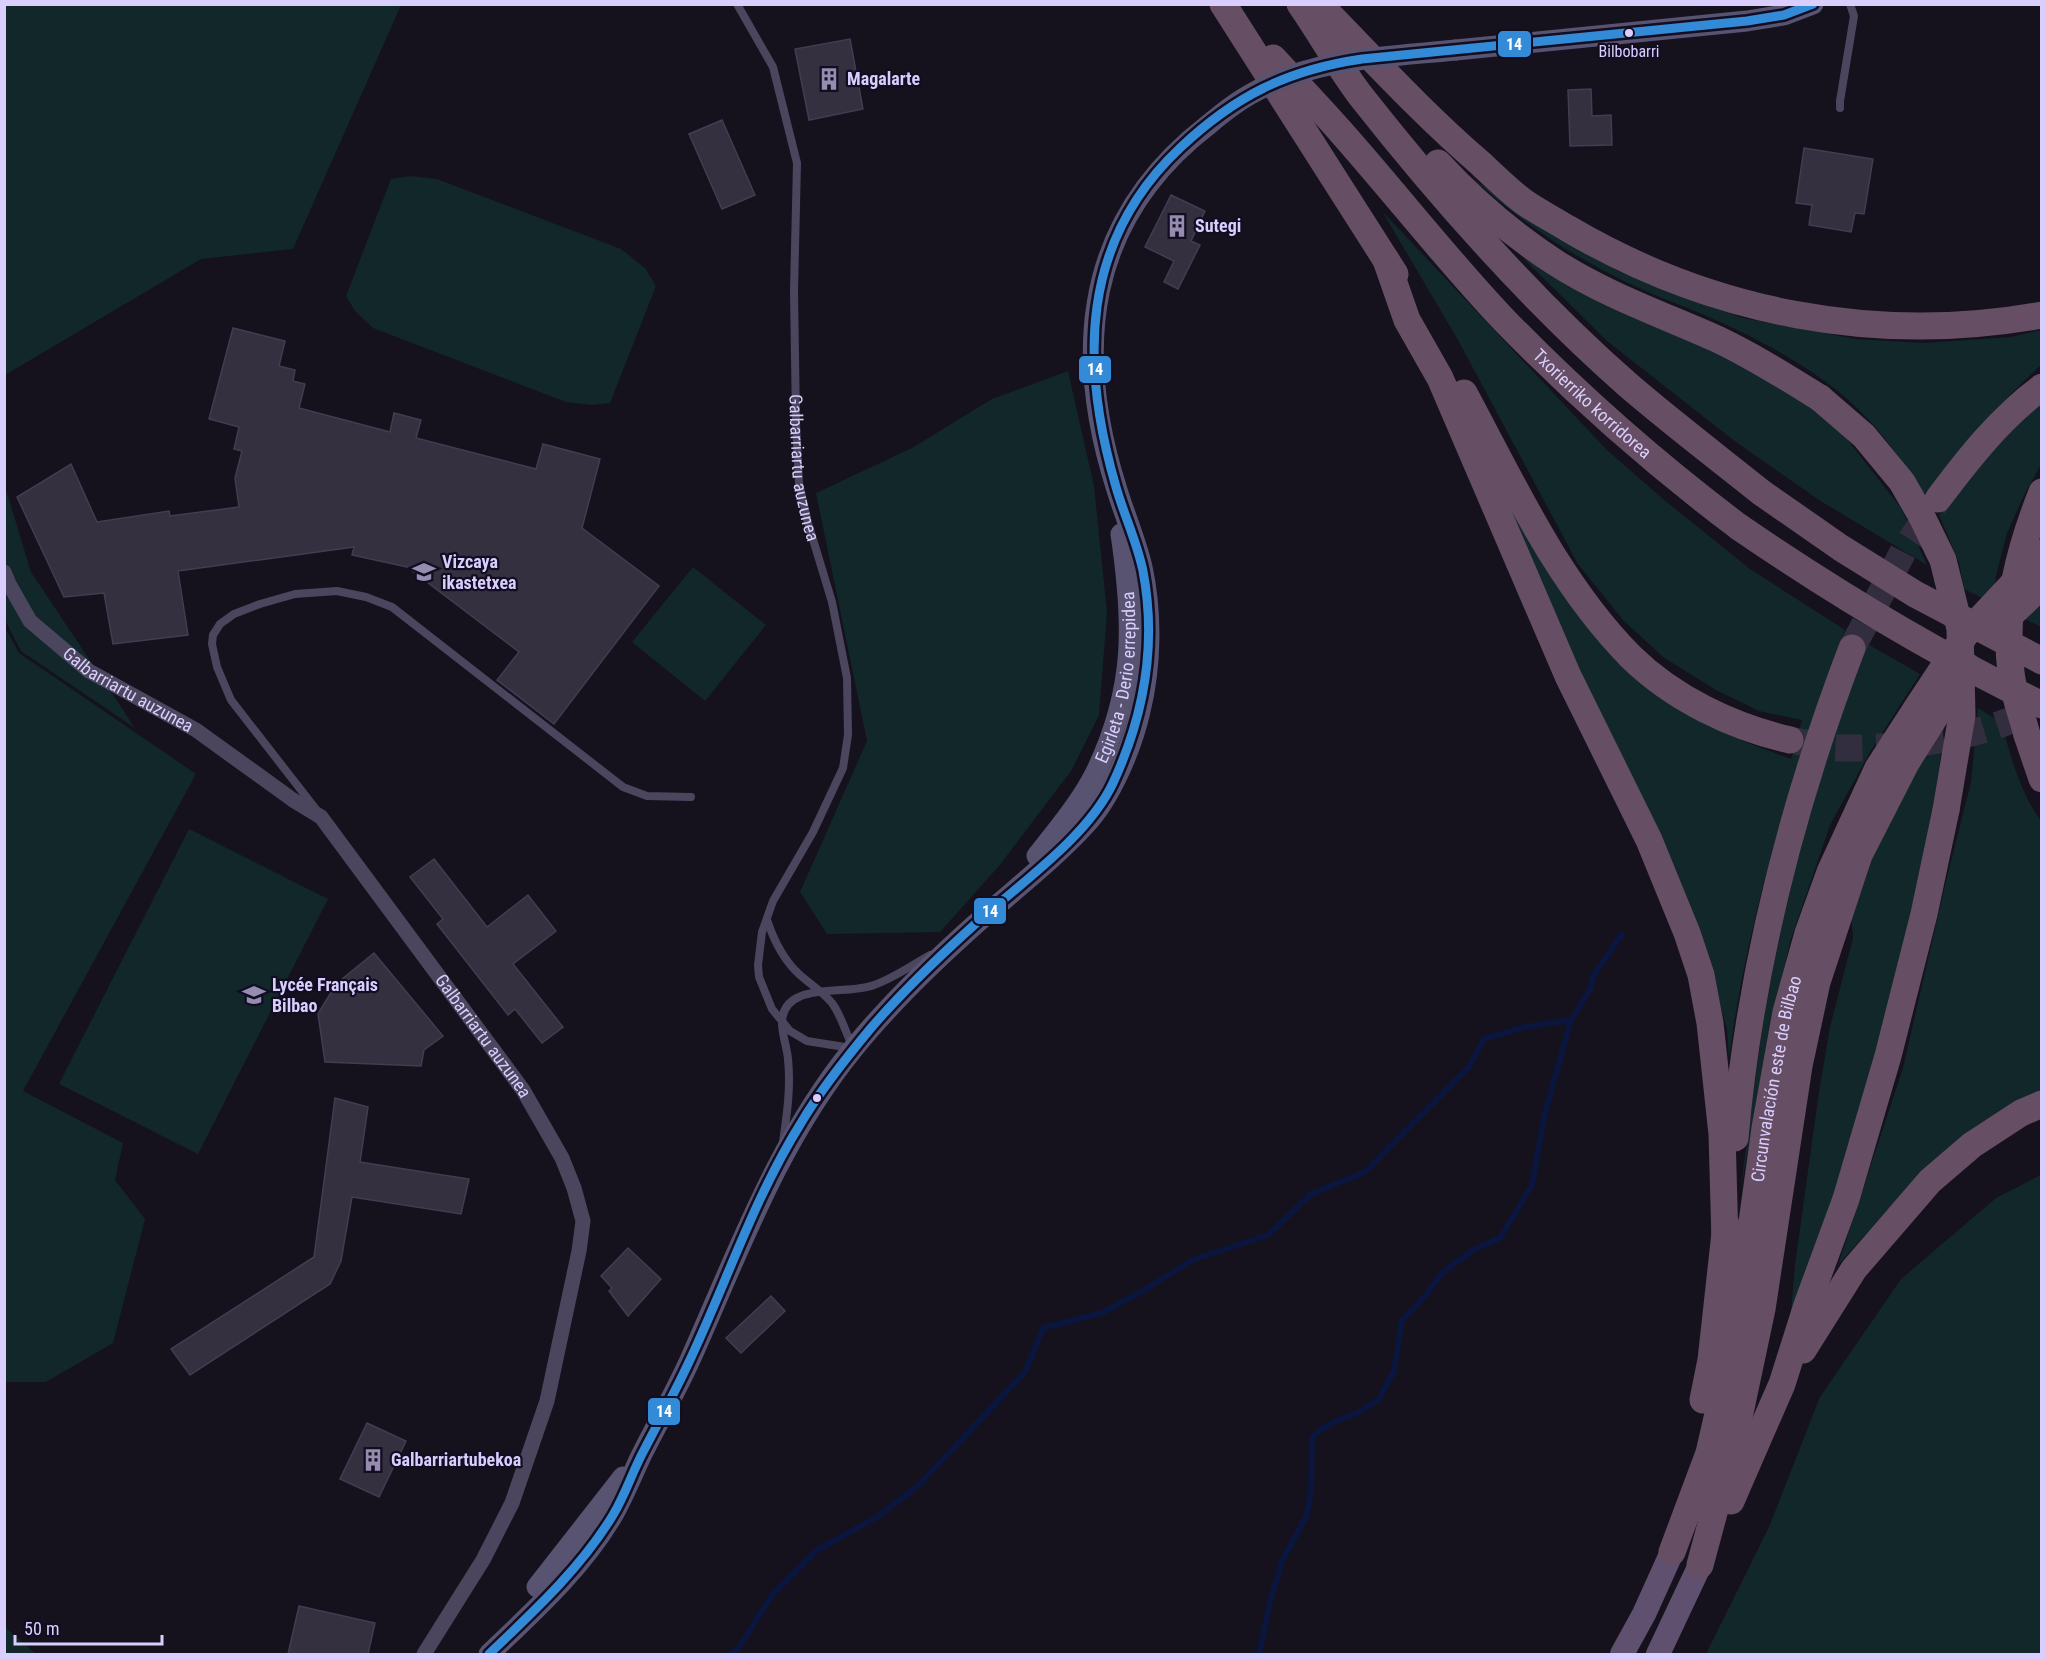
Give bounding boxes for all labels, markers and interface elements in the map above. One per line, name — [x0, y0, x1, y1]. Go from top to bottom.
marker: Bilbobarri — [1623, 27, 1635, 39]
line badge: 14 — [1497, 30, 1532, 58]
text: 14 — [1506, 35, 1522, 54]
place label: Bilbobarri — [1599, 42, 1659, 61]
building icon: Magalarte — [816, 66, 842, 92]
place label: Magalarte — [847, 68, 921, 89]
building icon: Sutegi — [1164, 213, 1190, 239]
place label: Sutegi — [1195, 215, 1241, 236]
street label: Txorierriko korridorea — [1529, 344, 1656, 463]
line badge: 14 — [1078, 355, 1112, 384]
text: 14 — [1087, 360, 1103, 379]
street label: Galbarriartu auzunea — [786, 394, 824, 544]
place label: Vizcaya ikastetxea — [442, 551, 517, 593]
school or university icon: Vizcaya ikastetxea — [411, 559, 437, 585]
street label: Egirleta - Derio errepidea — [1091, 591, 1139, 766]
street label: Galbarriartu auzunea — [59, 642, 197, 736]
line badge: 14 — [973, 897, 1007, 925]
text: 14 — [982, 902, 998, 921]
street label: Galbarriartu auzunea — [431, 970, 536, 1101]
street label: Circunvalación este de Bilbao — [1747, 973, 1806, 1183]
place label: Lycée Français Bilbao — [272, 974, 378, 1016]
school or university icon: Lycée Français Bilbao — [241, 982, 267, 1008]
unlabelled marker — [811, 1092, 823, 1104]
line badge: 14 — [647, 1397, 681, 1426]
text: 14 — [656, 1402, 672, 1421]
building icon: Galbarriartubekoa — [360, 1447, 386, 1473]
place label: Galbarriartubekoa — [391, 1449, 521, 1470]
scale bar — [15, 1608, 162, 1646]
text: 50 m — [24, 1618, 59, 1639]

